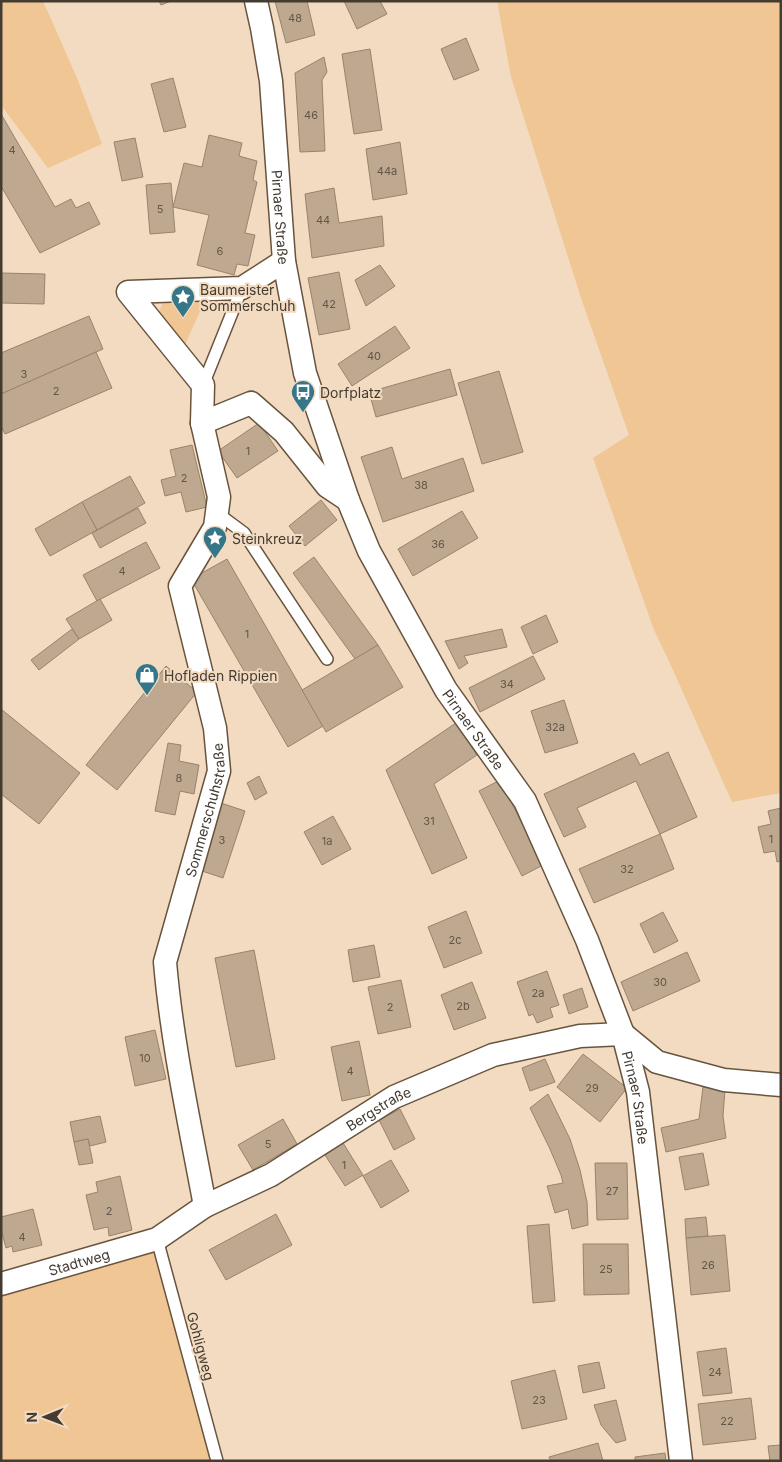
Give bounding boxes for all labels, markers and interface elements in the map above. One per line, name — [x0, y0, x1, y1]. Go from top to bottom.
house number: 48 — [288, 11, 302, 25]
house number: 46 — [304, 108, 318, 122]
house number: 4 — [8, 143, 16, 157]
house number: 44a — [377, 164, 397, 178]
street label: Pirnaer Straße — [269, 169, 293, 265]
house number: 5 — [157, 202, 164, 216]
house number: 44 — [316, 213, 330, 227]
house number: 6 — [217, 244, 224, 258]
place label: Baumeister Sommerschuh — [200, 281, 296, 314]
place icon: Baumeister Sommerschuh — [170, 284, 196, 318]
house number: 42 — [322, 297, 336, 311]
house number: 40 — [367, 349, 381, 363]
house number: 3 — [21, 367, 28, 381]
bus stop icon: Dorfplatz — [290, 379, 316, 413]
house number: 2 — [53, 384, 59, 398]
place label: Dorfplatz — [320, 384, 381, 401]
house number: 1 — [246, 444, 250, 458]
house number: 2 — [181, 471, 187, 485]
house number: 38 — [414, 478, 428, 492]
place icon: Steinkreuz — [202, 525, 228, 559]
place label: Steinkreuz — [232, 530, 302, 547]
house number: 36 — [431, 537, 445, 551]
house number: 4 — [118, 564, 126, 578]
house number: 1 — [245, 627, 249, 641]
shop icon: Hofladen Rippien — [134, 662, 160, 696]
place label: Hofladen Rippien — [164, 667, 278, 684]
house number: 34 — [500, 677, 514, 691]
street label: Pirnaer Straße — [439, 686, 508, 773]
house number: 32a — [545, 720, 565, 734]
street label: Sommerschuhstraße — [181, 742, 228, 879]
house number: 8 — [176, 771, 183, 785]
house number: 31 — [423, 814, 435, 828]
house number: 1 — [769, 832, 773, 846]
house number: 3 — [219, 833, 226, 847]
house number: 1a — [322, 834, 332, 848]
house number: 32 — [620, 862, 634, 876]
house number: 2c — [449, 933, 462, 947]
house number: 30 — [653, 975, 667, 989]
house number: 2a — [532, 986, 544, 1000]
house number: 2b — [456, 999, 470, 1013]
house number: 2 — [387, 1000, 393, 1014]
street label: Pirnaer Straße — [619, 1049, 653, 1145]
house number: 10 — [139, 1051, 151, 1065]
house number: 4 — [346, 1064, 354, 1078]
house number: 29 — [585, 1081, 599, 1095]
street label: Bergstraße — [342, 1082, 413, 1134]
house number: 5 — [265, 1137, 272, 1151]
house number: 1 — [342, 1158, 346, 1172]
house number: 27 — [606, 1184, 618, 1198]
house number: 2 — [106, 1204, 112, 1218]
house number: 4 — [18, 1230, 26, 1244]
street label: Stadtweg — [46, 1245, 111, 1278]
house number: 26 — [701, 1258, 715, 1272]
house number: 25 — [599, 1262, 613, 1276]
street label: Gohligweg — [184, 1310, 218, 1382]
house number: 24 — [708, 1365, 722, 1379]
north arrow — [20, 1392, 70, 1442]
house number: 23 — [532, 1393, 546, 1407]
text: N — [23, 1412, 40, 1423]
house number: 22 — [720, 1414, 734, 1428]

